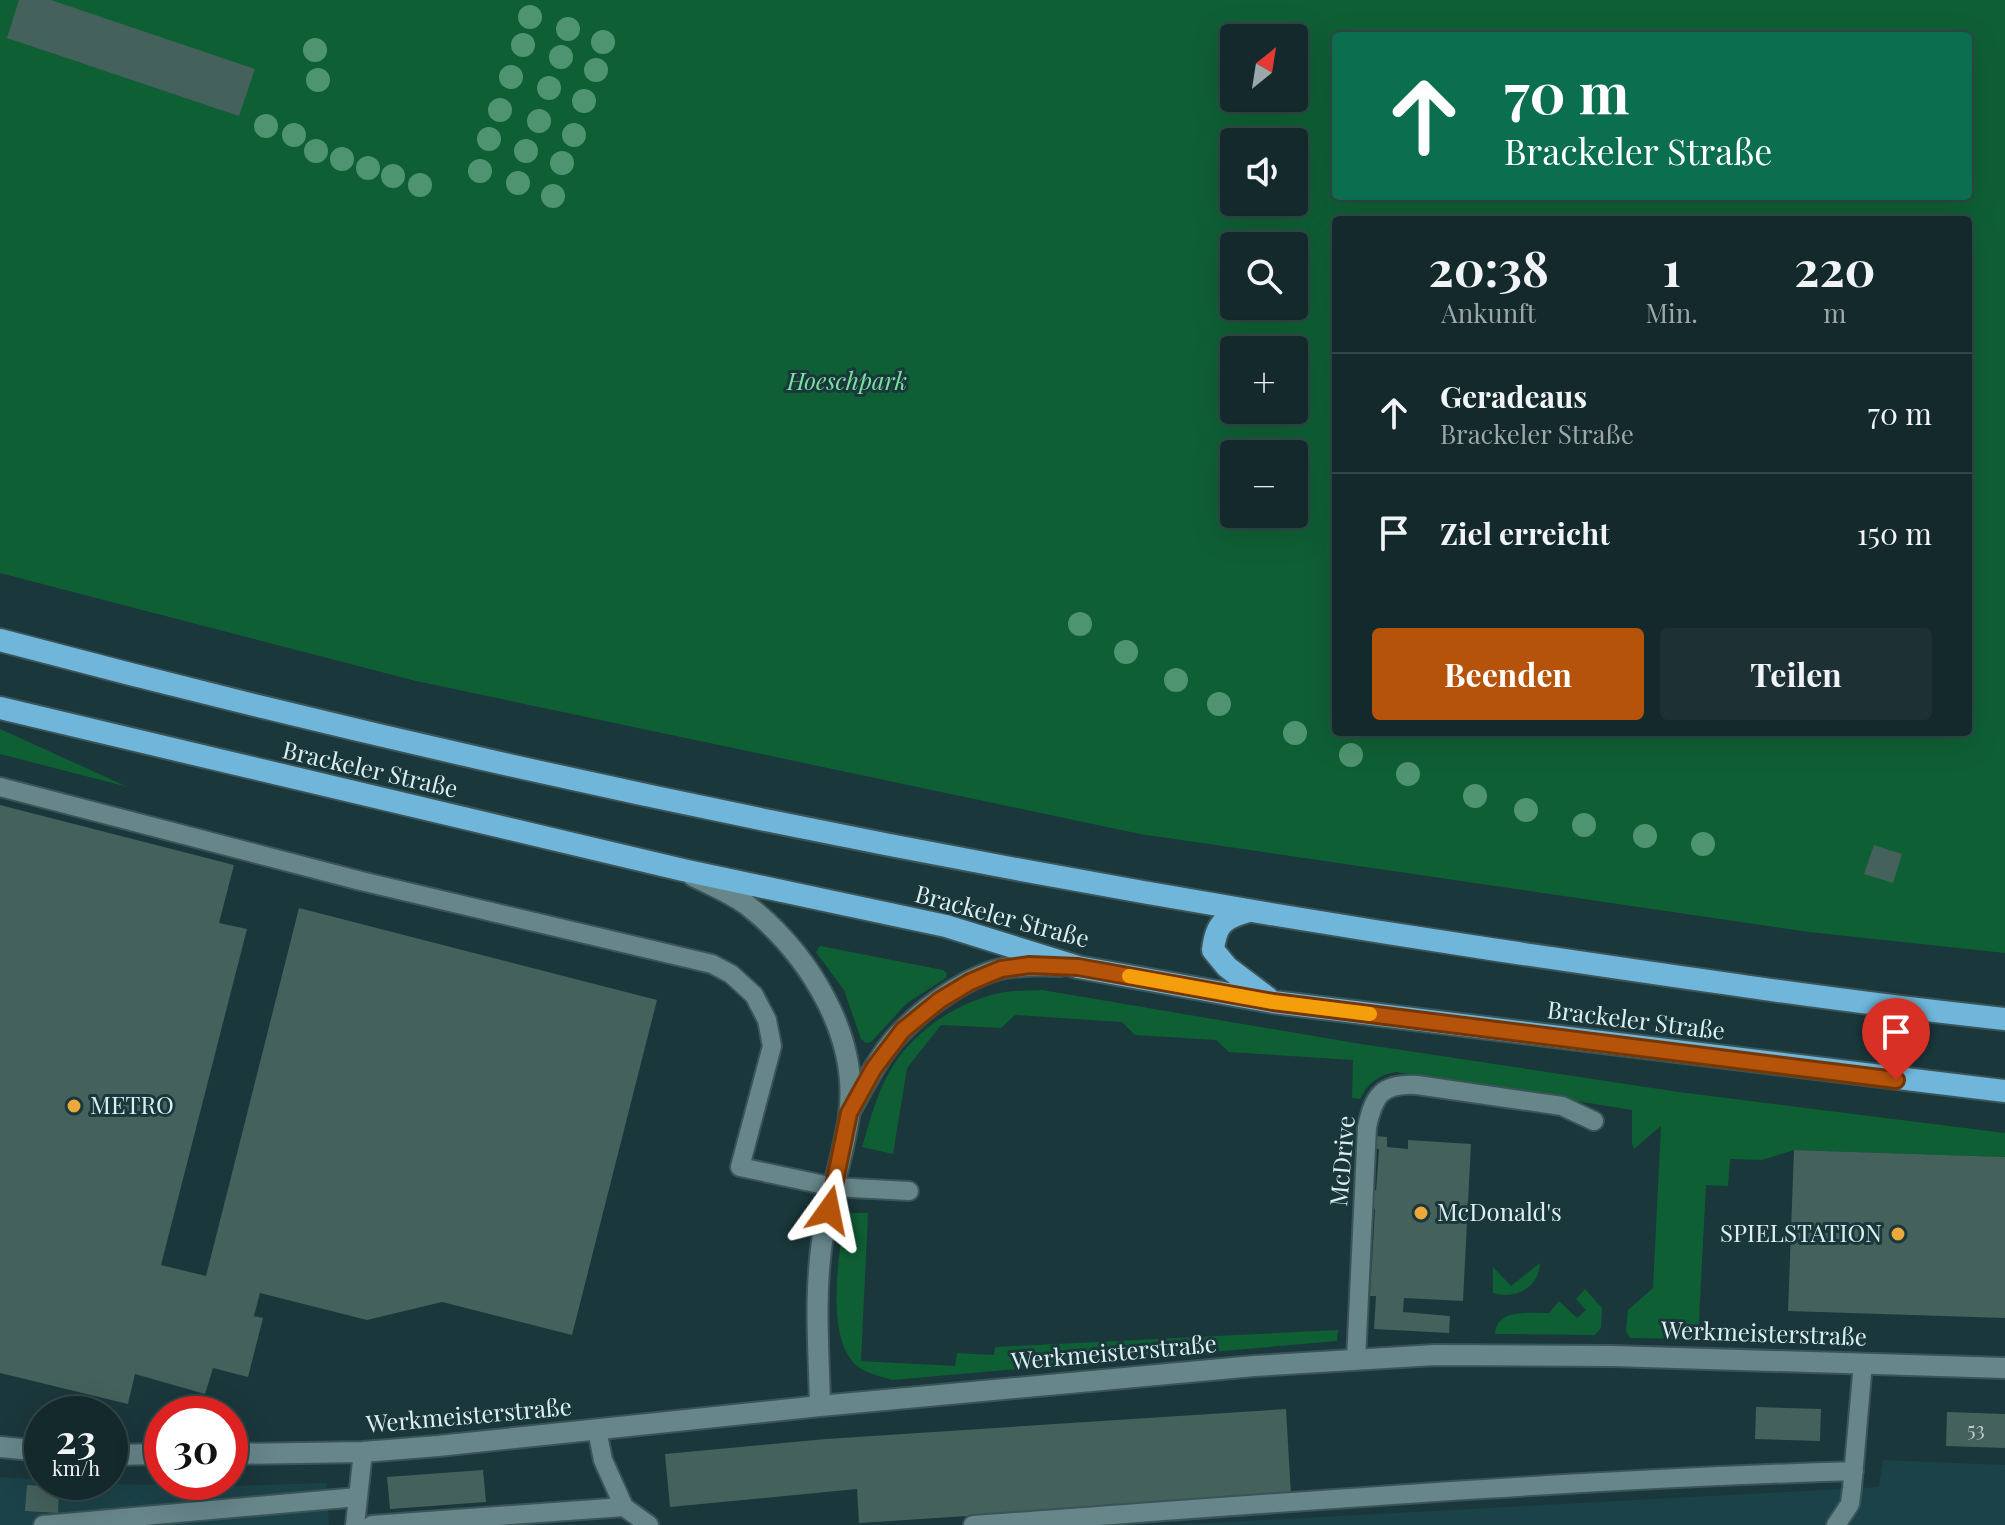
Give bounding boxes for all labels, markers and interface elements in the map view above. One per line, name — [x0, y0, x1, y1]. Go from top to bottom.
north arrow — [1220, 24, 1308, 112]
map controls — [1220, 24, 1308, 528]
text: 70 m — [1504, 54, 1629, 129]
icon: ahead — [1372, 64, 1476, 168]
text: Brackeler Straße — [1504, 126, 1772, 174]
button: sound — [1220, 128, 1308, 216]
button: search — [1220, 232, 1308, 320]
text: 20:38 — [1429, 235, 1549, 299]
text: 1 — [1662, 235, 1681, 299]
text: 220 — [1794, 235, 1875, 299]
text: Ankunft — [1441, 295, 1536, 330]
text: Min. — [1645, 295, 1698, 330]
text: m — [1823, 295, 1846, 330]
button: + — [1220, 336, 1308, 424]
park label: Hoeschpark — [786, 364, 907, 396]
text: Geradeaus — [1440, 376, 1587, 416]
icon: ahead — [1372, 391, 1416, 435]
text: 70 m — [1868, 393, 1932, 433]
text: Brackeler Straße — [1440, 416, 1634, 451]
button: − — [1220, 440, 1308, 528]
icon: arrive — [1372, 511, 1416, 555]
text: Ziel erreicht — [1440, 513, 1610, 553]
text: 150 m — [1857, 513, 1932, 553]
button: Beenden — [1372, 628, 1644, 720]
button: Teilen — [1660, 628, 1932, 720]
street label: Brackeler Straße — [280, 732, 461, 804]
street label: Brackeler Straße — [912, 876, 1093, 954]
street label: Brackeler Straße — [1545, 992, 1727, 1046]
pin — [1862, 998, 1930, 1080]
icon: arrive — [1874, 1010, 1918, 1054]
place label: METRO — [90, 1088, 174, 1120]
marker: METRO — [65, 1097, 83, 1115]
street label: McDrive — [1321, 1114, 1361, 1207]
position arrow — [787, 1168, 871, 1252]
place label: McDonald's — [1437, 1195, 1562, 1227]
marker: McDonald's — [1412, 1204, 1430, 1222]
place label: SPIELSTATION — [1720, 1216, 1882, 1248]
marker: SPIELSTATION — [1889, 1225, 1907, 1243]
street label: Werkmeisterstraße — [1659, 1312, 1868, 1352]
street label: Werkmeisterstraße — [1009, 1326, 1218, 1376]
street label: Werkmeisterstraße — [364, 1389, 573, 1439]
speed limit sign: 30 — [144, 1396, 248, 1500]
text: 23 — [56, 1411, 96, 1464]
house number: 53 — [1967, 1415, 1985, 1442]
text: km/h — [52, 1454, 100, 1481]

